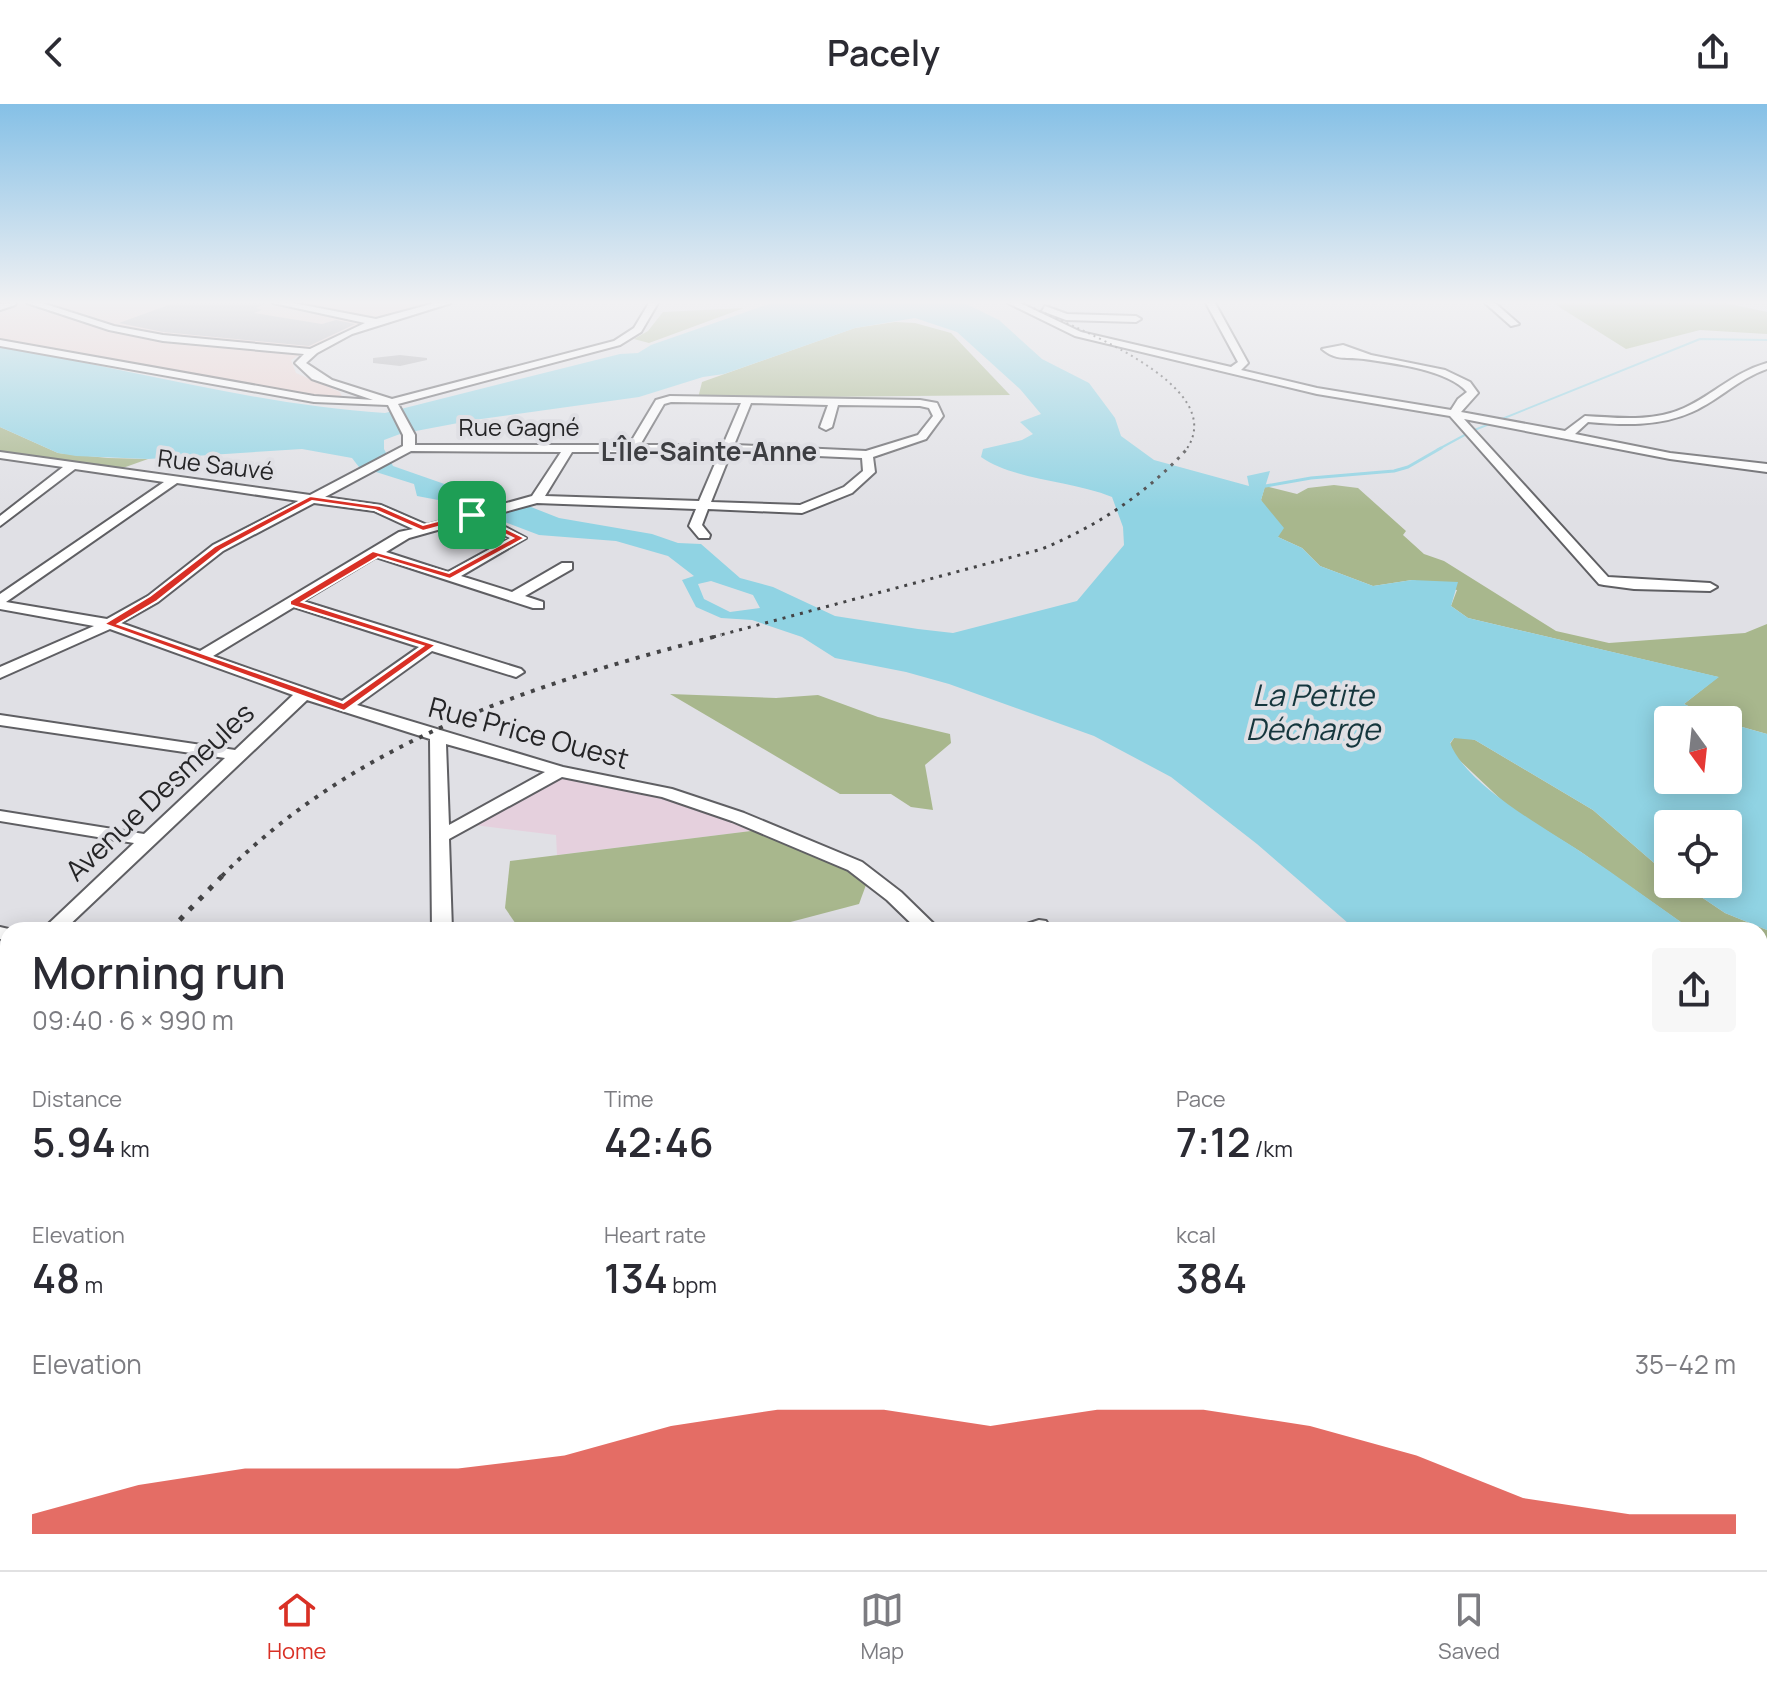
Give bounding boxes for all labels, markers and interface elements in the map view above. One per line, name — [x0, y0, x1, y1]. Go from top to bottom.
text: Pacely — [827, 28, 940, 77]
icon: back — [32, 30, 76, 74]
icon: share — [1691, 30, 1735, 74]
street label: Rue Gagné — [459, 410, 579, 443]
district label: L'Île-Sainte-Anne — [601, 433, 817, 469]
street label: Rue Sauvé — [156, 441, 276, 487]
pin — [438, 481, 506, 549]
icon: arrive — [450, 493, 494, 537]
water label: La Petite Décharge — [1246, 674, 1382, 749]
street label: Rue Price Ouest — [425, 687, 633, 777]
street label: Avenue Desmeules — [56, 693, 262, 889]
north arrow — [1654, 706, 1742, 794]
map controls — [1654, 706, 1742, 898]
button: locate — [1654, 810, 1742, 898]
text: Morning run — [32, 942, 286, 1002]
button: share — [1652, 948, 1736, 1032]
text: 09:40 · 6 × 990 m — [32, 1002, 234, 1038]
text: Distance — [32, 1084, 122, 1114]
text: Time — [604, 1084, 654, 1114]
text: Pace — [1176, 1084, 1226, 1114]
text: 5.94 — [32, 1114, 116, 1169]
text: 42:46 — [604, 1114, 714, 1169]
text: 7:12 — [1176, 1114, 1250, 1169]
text: km — [116, 1134, 150, 1164]
text: /km — [1250, 1134, 1293, 1164]
text: Elevation — [32, 1220, 125, 1250]
text: Heart rate — [604, 1220, 706, 1250]
text: kcal — [1176, 1220, 1216, 1250]
text: 48 — [32, 1250, 80, 1305]
text: 134 — [604, 1250, 668, 1305]
text: 384 — [1176, 1250, 1247, 1305]
text: m — [80, 1270, 103, 1300]
text: bpm — [668, 1270, 717, 1300]
text: Elevation — [32, 1346, 142, 1382]
text: 35–42 m — [1635, 1346, 1736, 1382]
tab: Home — [267, 1588, 326, 1666]
tab: Map — [860, 1588, 904, 1666]
tab: Saved — [1438, 1588, 1500, 1666]

